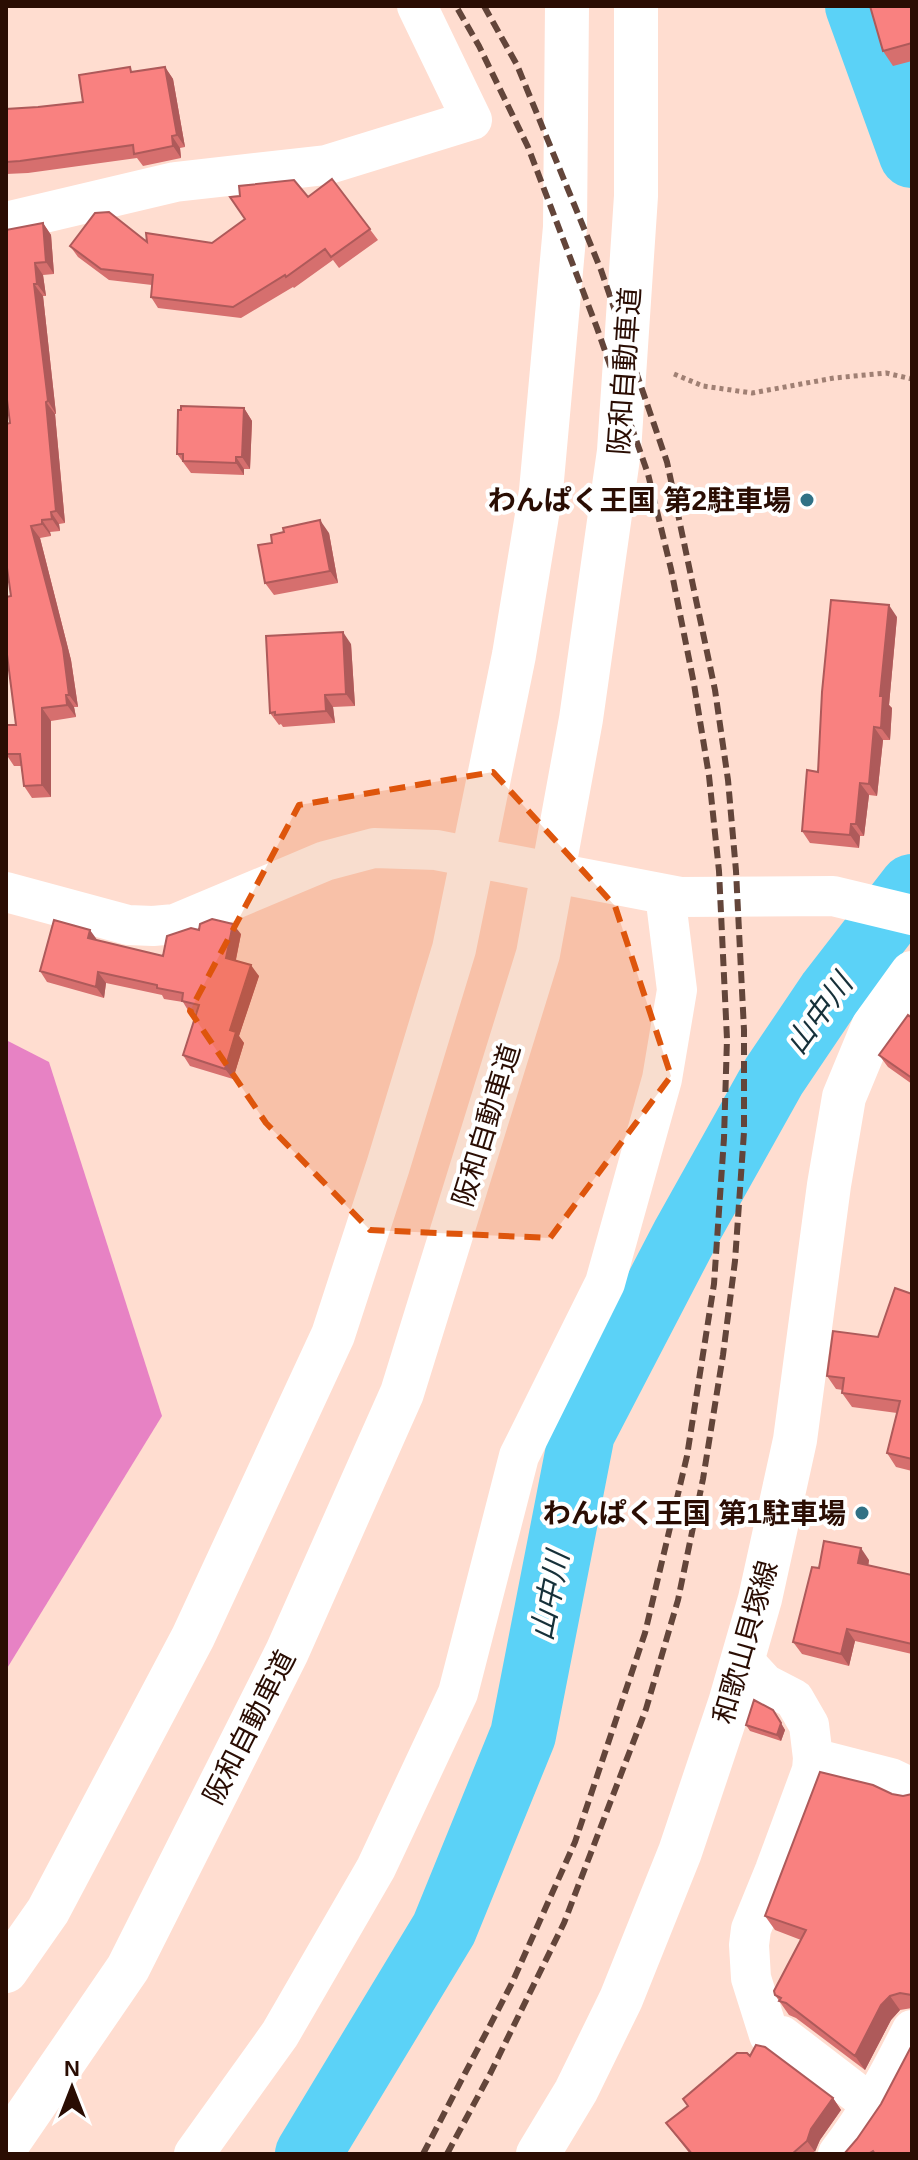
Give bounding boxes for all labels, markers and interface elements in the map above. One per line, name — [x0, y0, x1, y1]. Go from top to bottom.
street label: 阪和自動車道 — [603, 286, 646, 456]
place label: わんぱく王国 第2駐車場 — [488, 485, 791, 516]
marker: わんぱく王国 第2駐車場 — [798, 491, 816, 509]
water label: 山中川 — [779, 965, 860, 1060]
street label: 阪和自動車道 — [447, 1040, 526, 1210]
place label: わんぱく王国 第1駐車場 — [543, 1498, 846, 1529]
marker: わんぱく王国 第1駐車場 — [853, 1504, 871, 1522]
water label: 山中川 — [525, 1546, 575, 1643]
street label: 和歌山貝塚線 — [707, 1557, 784, 1727]
street label: 阪和自動車道 — [197, 1645, 301, 1809]
north arrow — [32, 2048, 112, 2128]
text: N — [64, 2056, 80, 2081]

